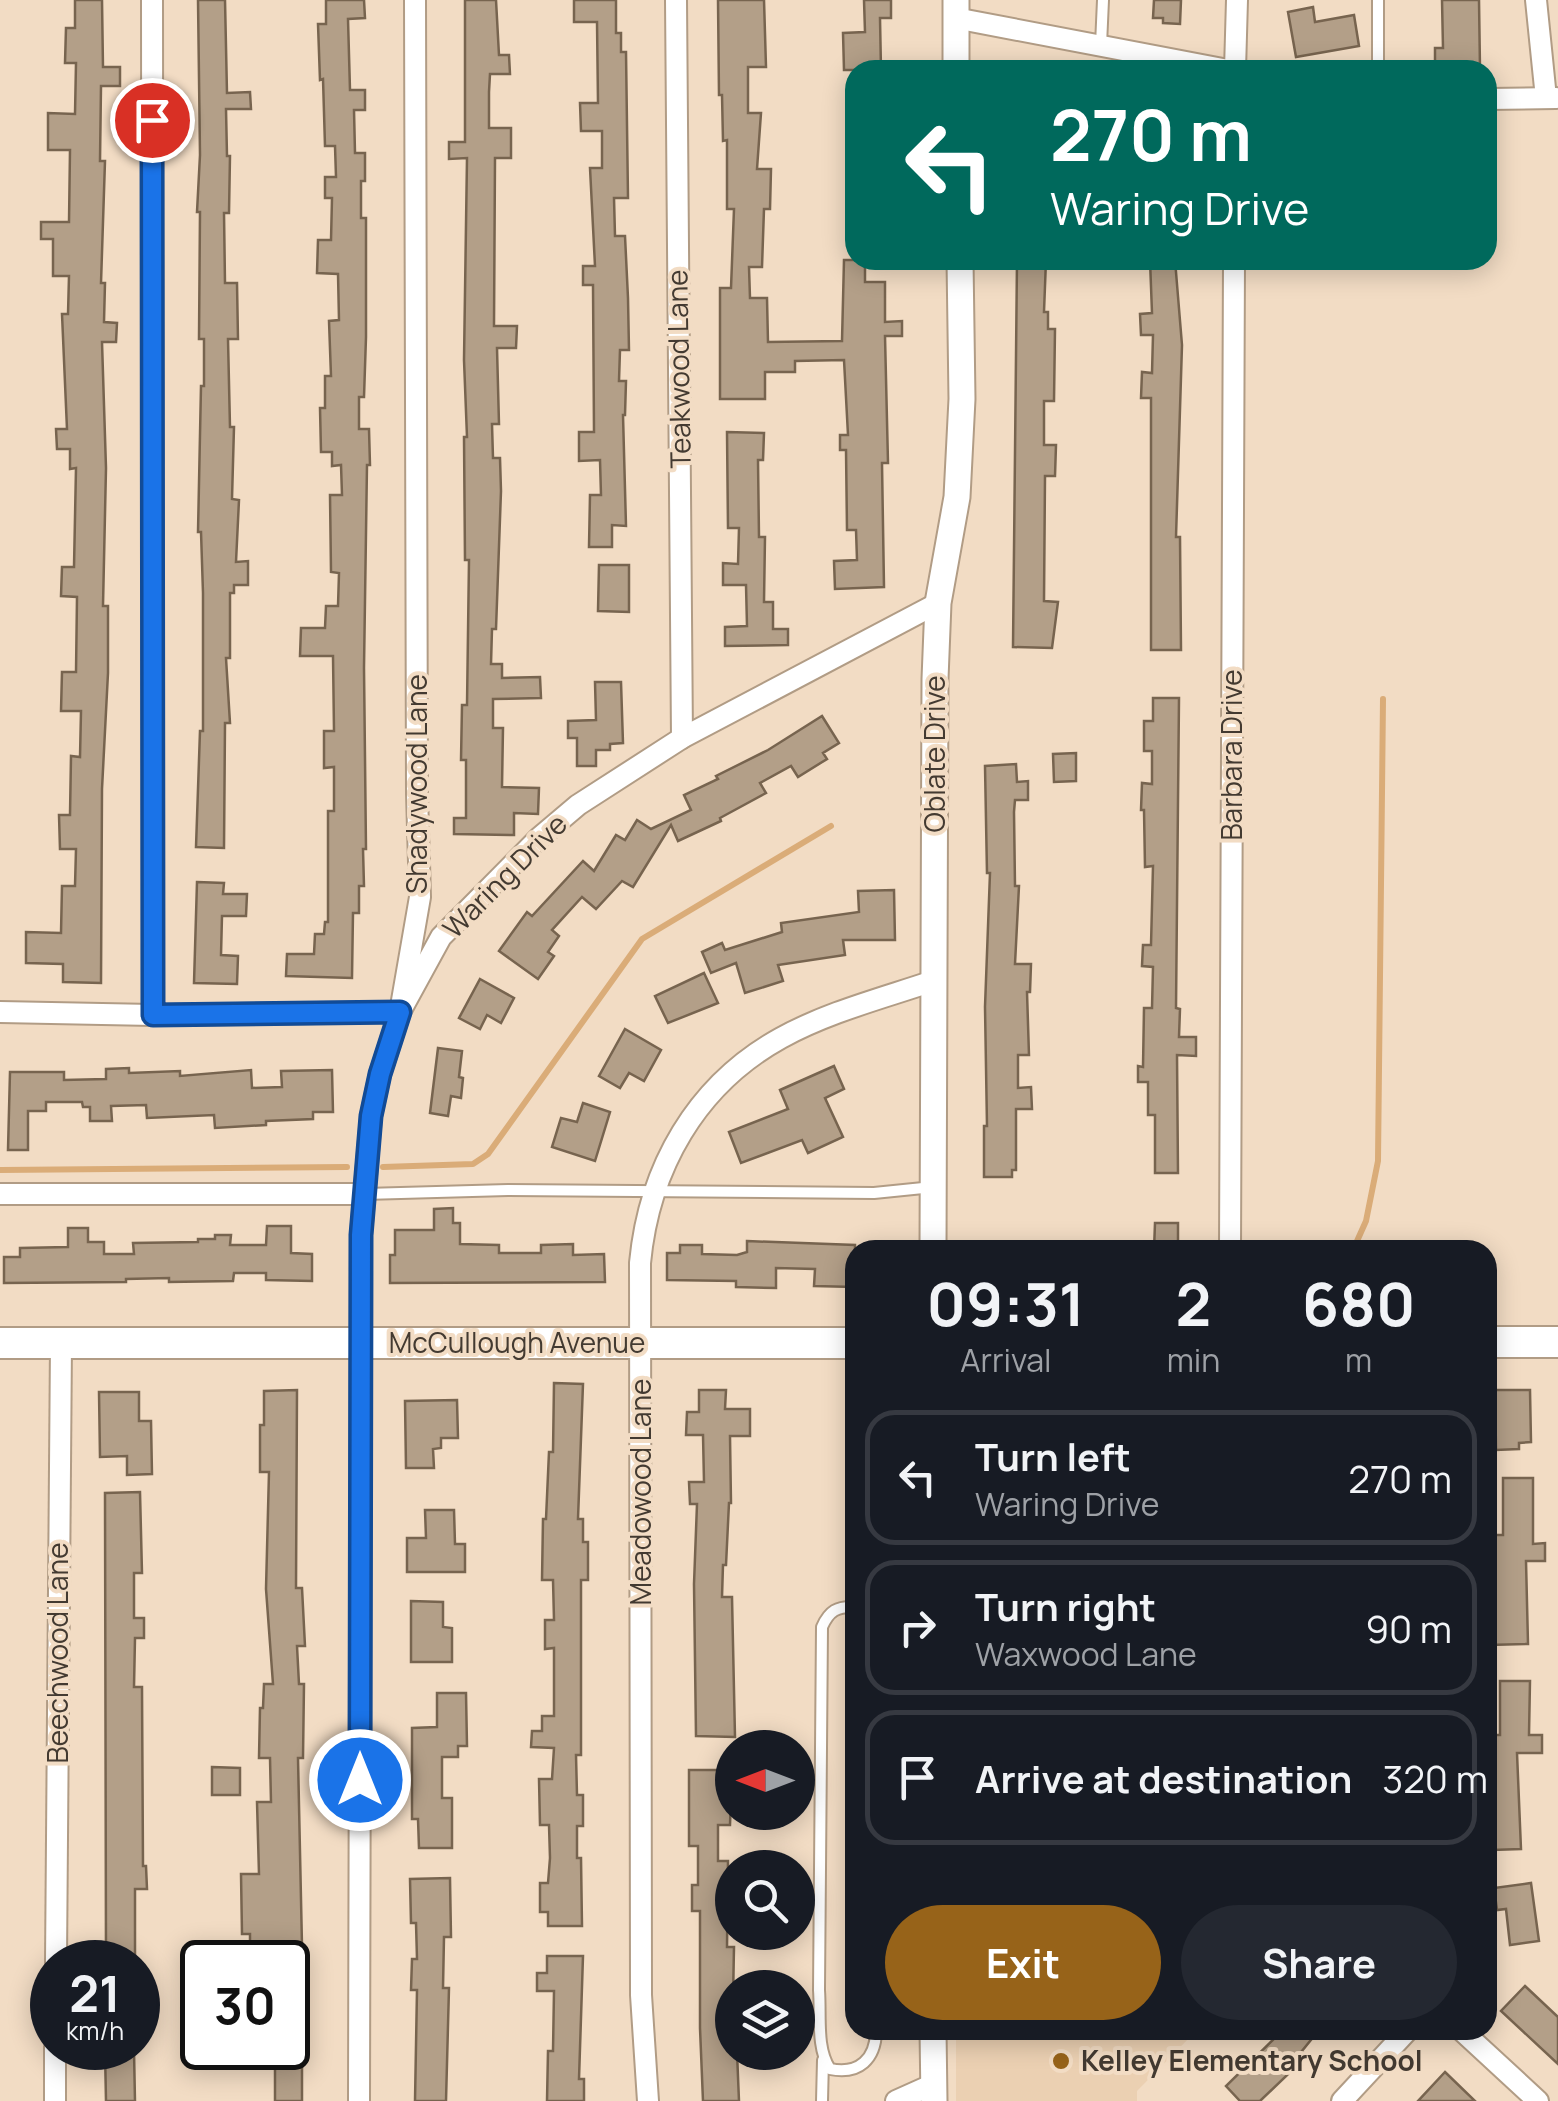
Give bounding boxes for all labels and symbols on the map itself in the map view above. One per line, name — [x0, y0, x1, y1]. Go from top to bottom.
pin — [110, 78, 195, 163]
street label: Teakwood Lane — [657, 269, 699, 469]
street label: Barbara Drive — [1212, 669, 1250, 841]
street label: Shadywood Lane — [397, 674, 435, 894]
street label: Oblate Drive — [915, 675, 953, 833]
street label: Waring Drive — [434, 805, 575, 946]
street label: McCullough Avenue — [389, 1323, 645, 1361]
street label: Meadowood Lane — [621, 1379, 659, 1605]
street label: Beechwood Lane — [38, 1542, 76, 1764]
position arrow — [308, 1728, 412, 1832]
north arrow — [715, 1730, 815, 1830]
speed limit sign: 30 — [180, 1940, 310, 2070]
place label: Kelley Elementary School — [1081, 2041, 1423, 2079]
marker: Kelley Elementary School — [1050, 2050, 1072, 2072]

